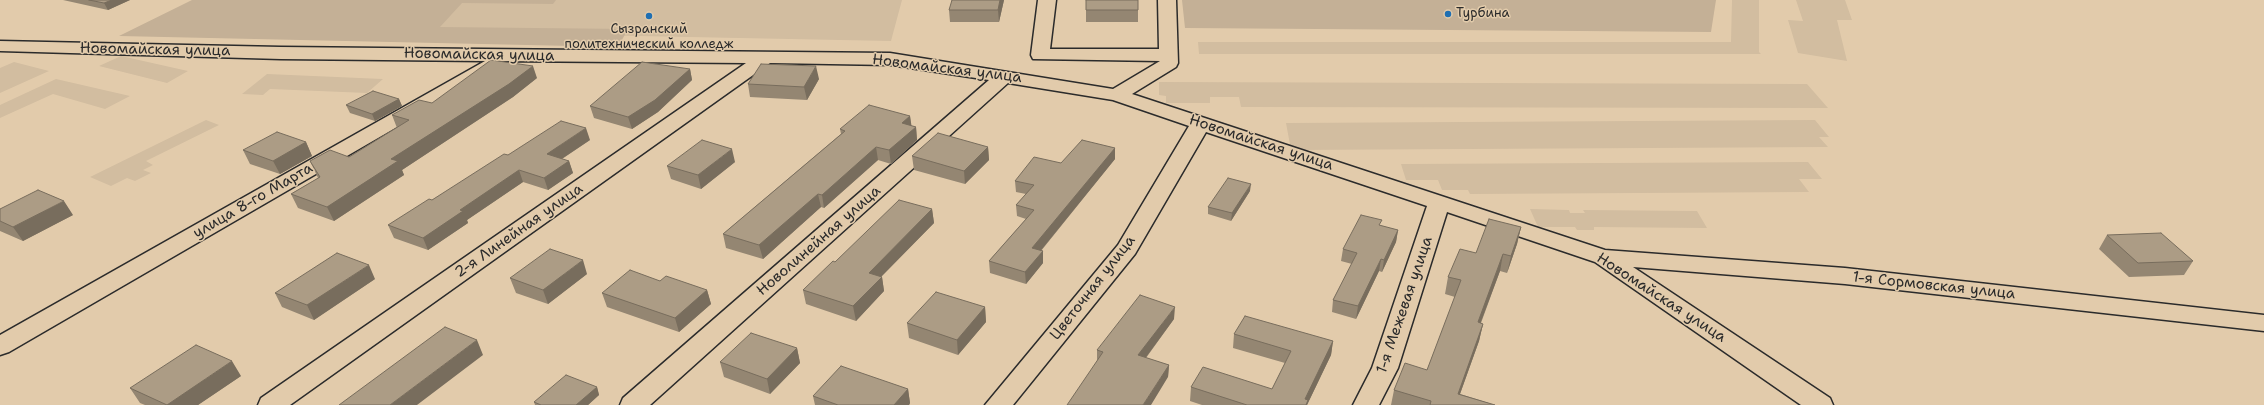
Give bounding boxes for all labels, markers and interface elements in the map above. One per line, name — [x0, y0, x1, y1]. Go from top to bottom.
place label: Турбина — [1456, 6, 1510, 22]
marker: Турбина — [1443, 9, 1453, 19]
marker: Сызранский политехнический колледж — [644, 11, 654, 21]
place label: Сызранский политехнический колледж — [565, 22, 733, 53]
street label: Новомайская улица — [80, 40, 230, 60]
street label: Новомайская улица — [404, 45, 554, 65]
street label: Новомайская улица — [871, 51, 1023, 87]
street label: Новомайская улица — [1187, 111, 1335, 175]
street label: улица 8-го Марта — [190, 159, 316, 243]
street label: 2-я Линейная улица — [451, 180, 587, 282]
street label: Новолинейная улица — [753, 182, 885, 300]
street label: Цветочная улица — [1047, 232, 1139, 344]
street label: 1-я Межевая улица — [1373, 234, 1437, 376]
street label: Новомайская улица — [1593, 249, 1729, 347]
street label: 1-я Сормовская улица — [1852, 269, 2016, 303]

